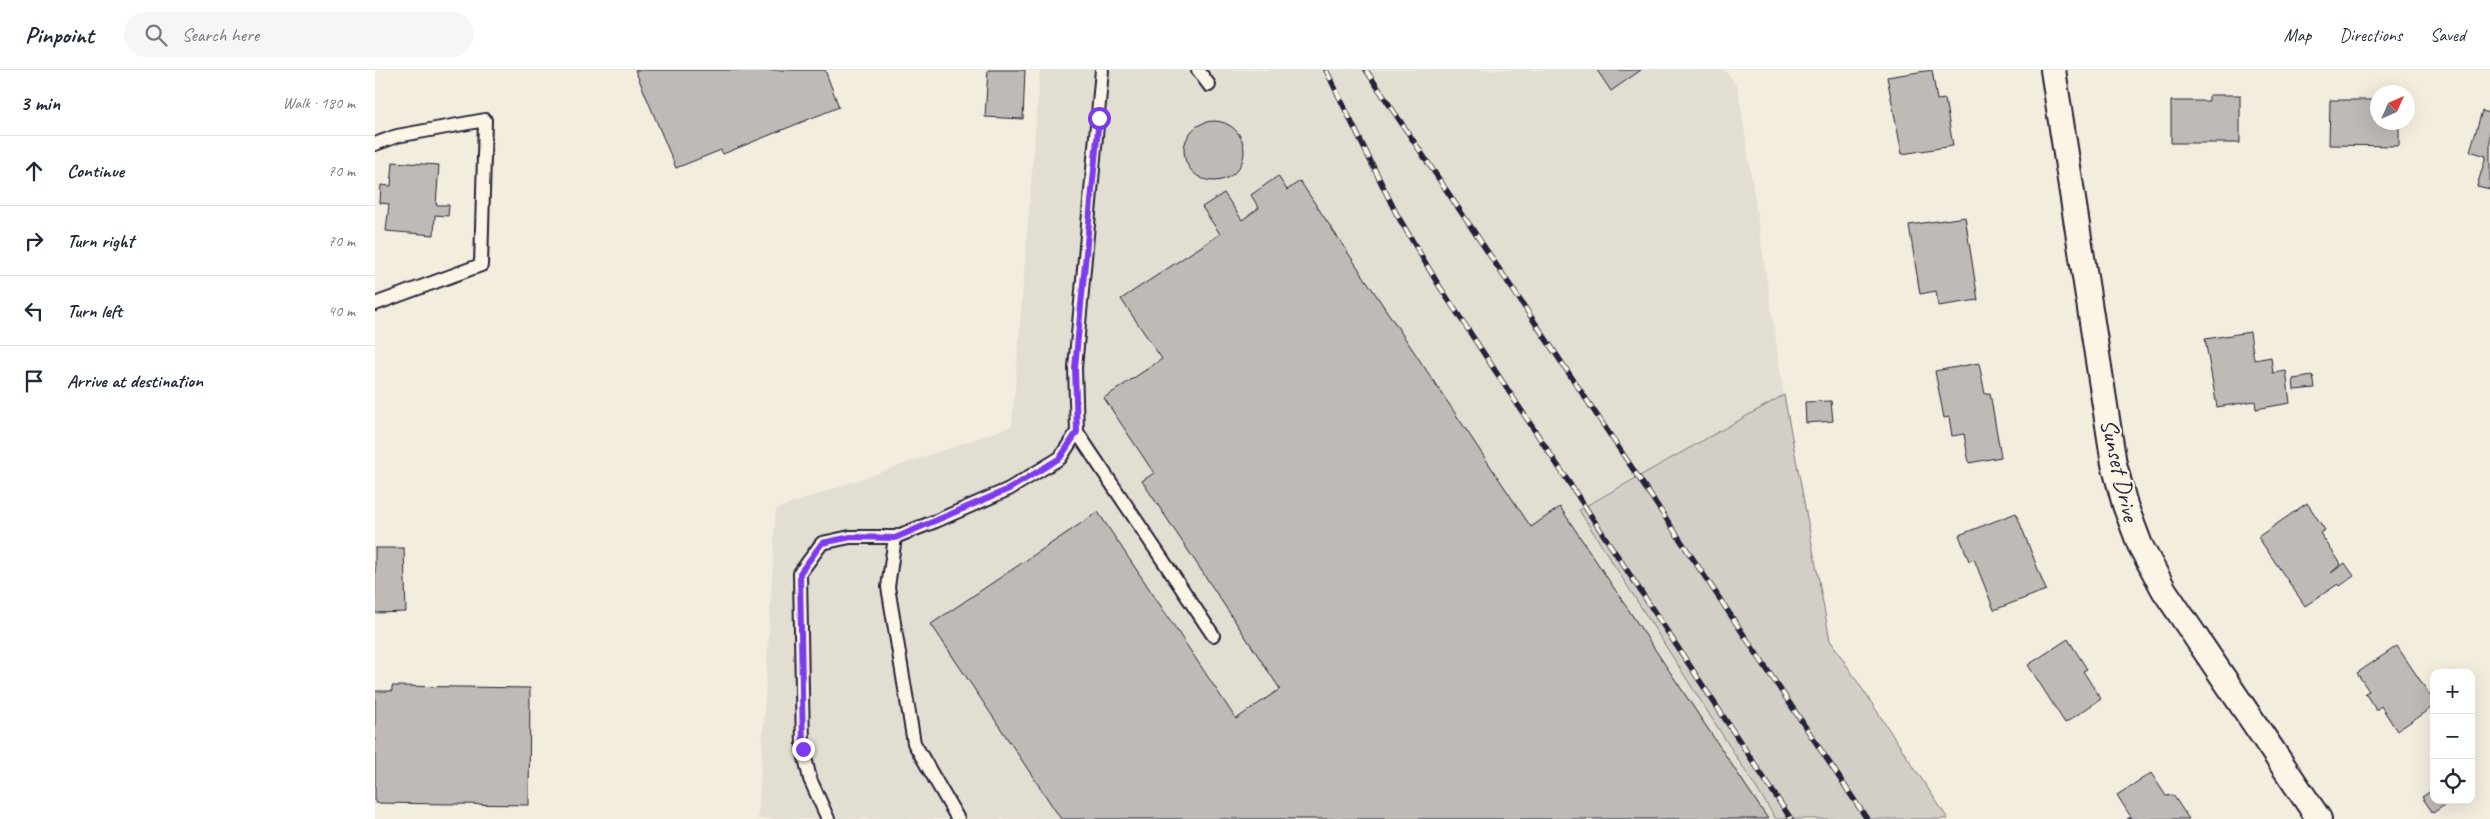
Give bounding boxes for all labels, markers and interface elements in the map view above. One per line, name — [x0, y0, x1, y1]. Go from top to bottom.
search box — [124, 12, 474, 57]
text: Pinpoint — [25, 20, 94, 50]
icon: search — [142, 21, 170, 49]
text: Search here — [182, 23, 259, 47]
text: Map — [2284, 24, 2311, 46]
text: Directions — [2339, 24, 2402, 46]
text: Saved — [2430, 24, 2465, 46]
north arrow — [2370, 85, 2415, 130]
text: 3 min — [20, 90, 60, 116]
text: Walk · 180 m — [283, 93, 355, 113]
route start — [1088, 107, 1111, 130]
icon: ahead — [20, 157, 48, 185]
text: Continue — [67, 159, 124, 183]
text: 70 m — [328, 161, 355, 181]
icon: right — [20, 227, 48, 255]
text: Turn right — [67, 229, 134, 253]
text: 70 m — [328, 231, 355, 251]
icon: left — [20, 297, 48, 325]
text: Turn left — [67, 299, 122, 323]
text: 40 m — [328, 301, 355, 321]
icon: arrive — [20, 367, 48, 395]
text: Arrive at destination — [67, 369, 203, 393]
street label: Sunset Drive — [2094, 416, 2147, 526]
map controls — [2430, 669, 2475, 804]
button: + — [2430, 669, 2475, 714]
button: − — [2430, 714, 2475, 759]
route end — [792, 738, 815, 761]
button: locate — [2430, 759, 2475, 804]

